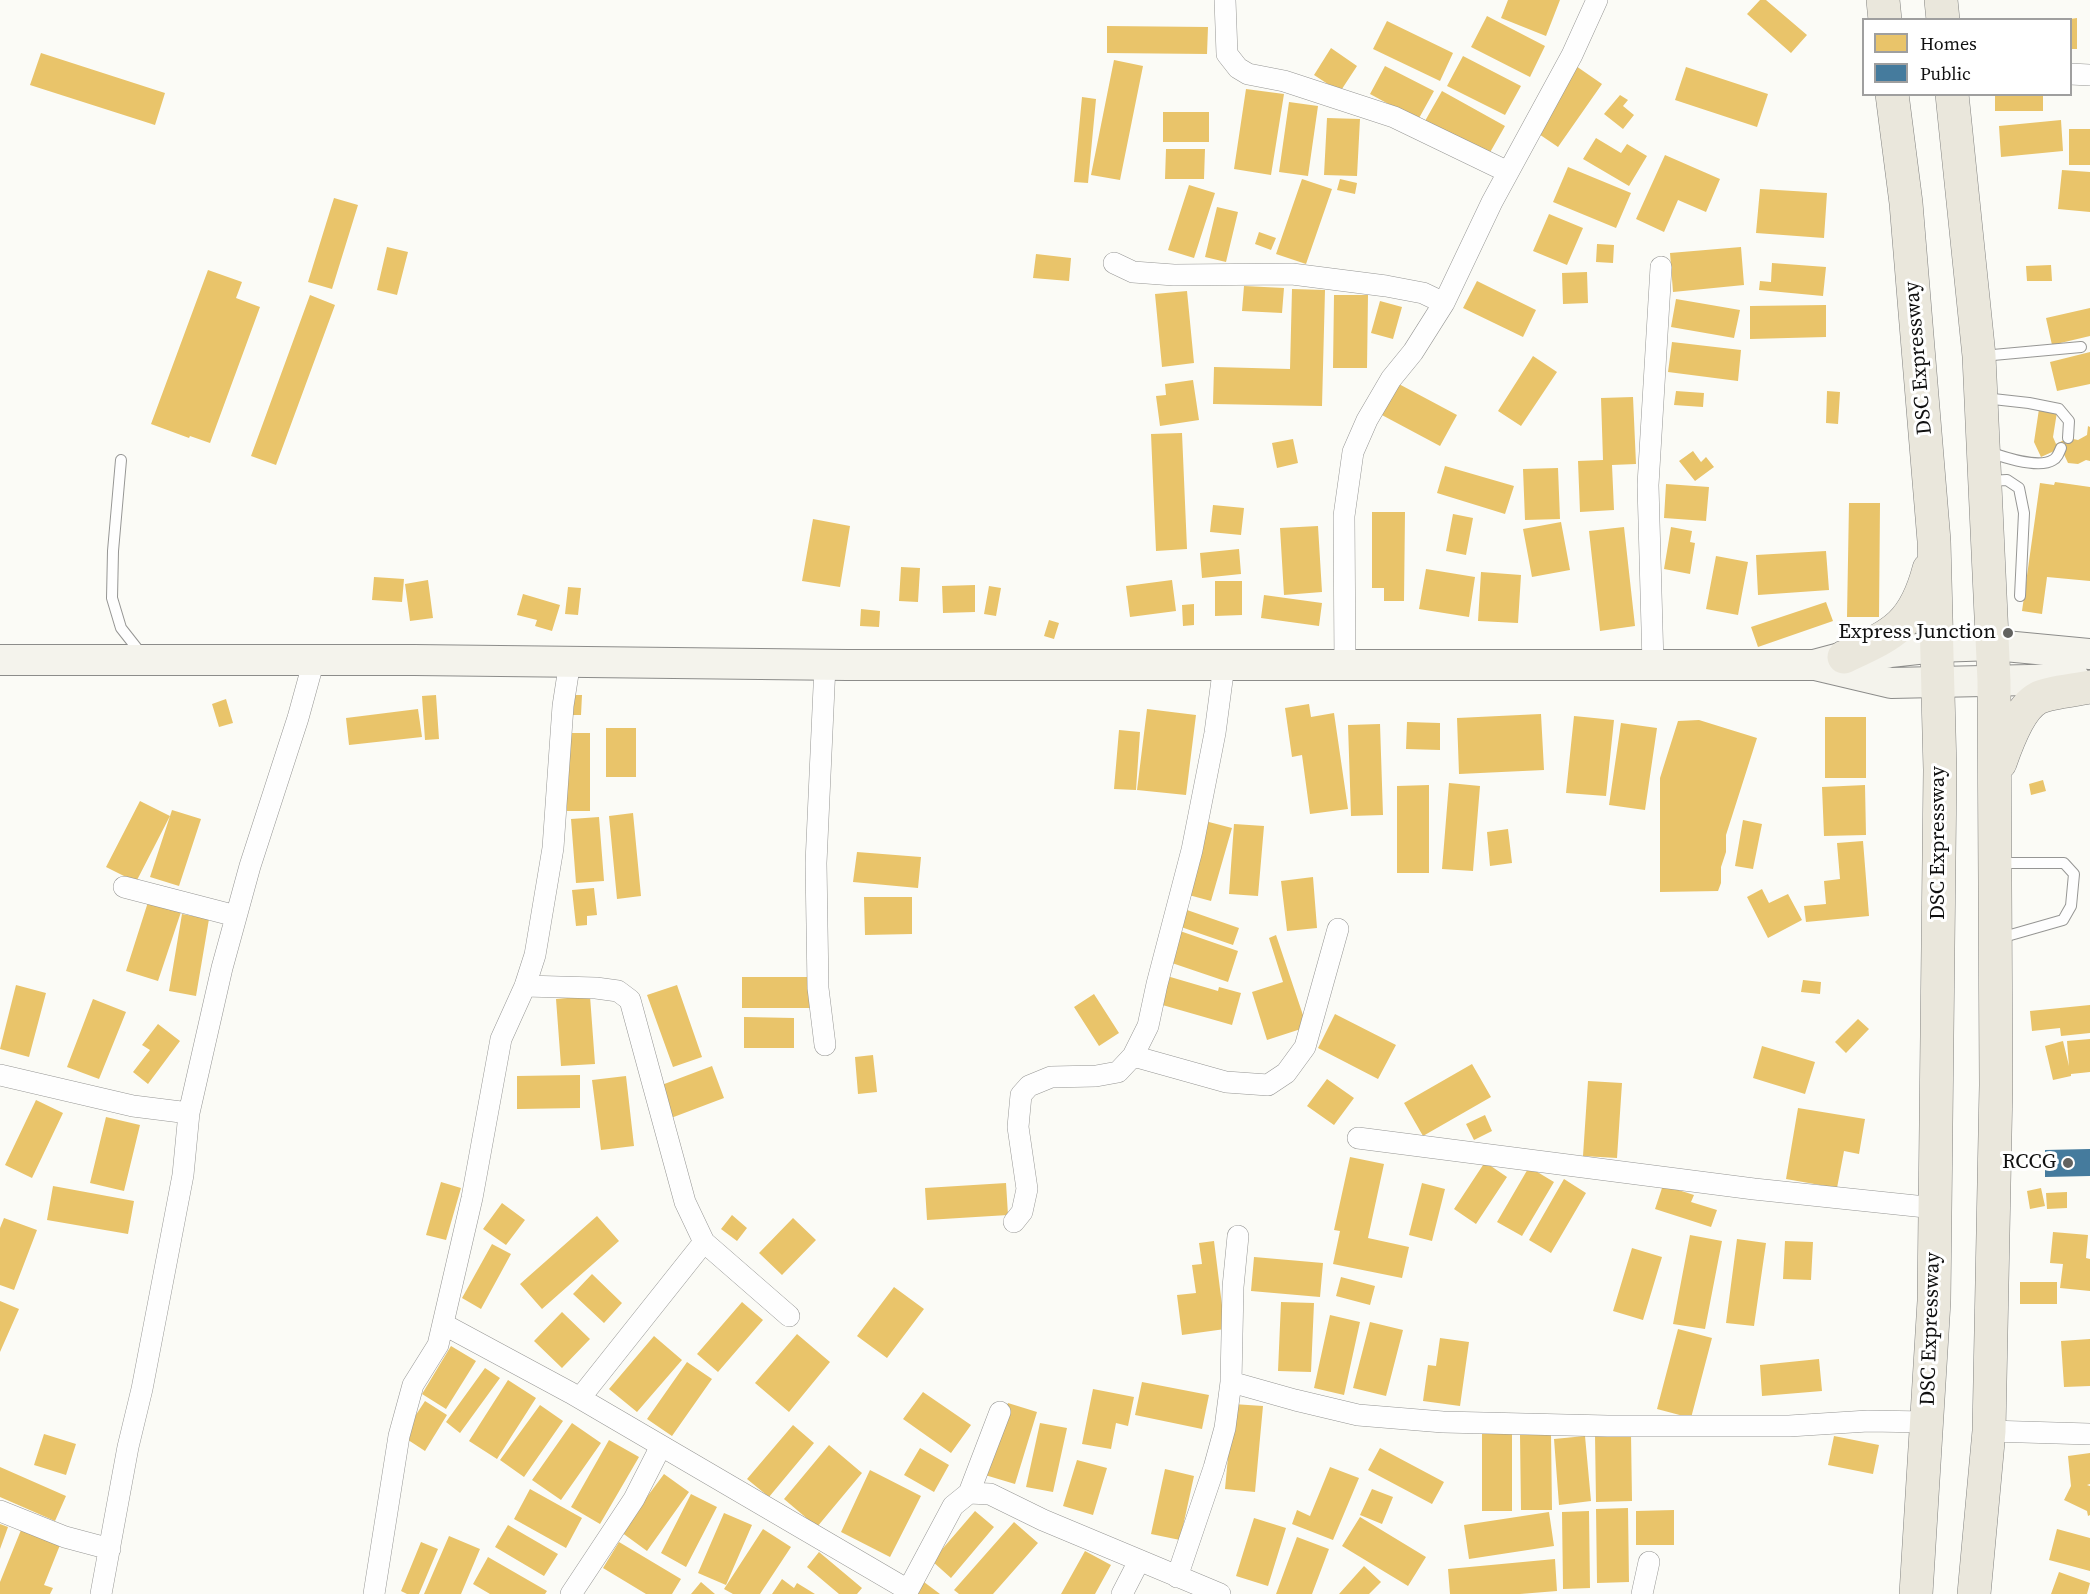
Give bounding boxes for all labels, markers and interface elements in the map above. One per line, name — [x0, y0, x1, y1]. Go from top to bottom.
legend — [1862, 18, 2072, 96]
text: Homes — [1920, 31, 1977, 56]
text: Public — [1920, 61, 1971, 86]
street label: DSC Expressway — [1900, 280, 1938, 436]
place label: Express Junction — [1838, 620, 1996, 646]
marker: Express Junction — [2001, 626, 2015, 640]
street label: DSC Expressway — [1926, 766, 1952, 920]
place label: RCCG — [2002, 1150, 2056, 1176]
marker: RCCG — [2061, 1156, 2075, 1170]
street label: DSC Expressway — [1916, 1252, 1946, 1406]

